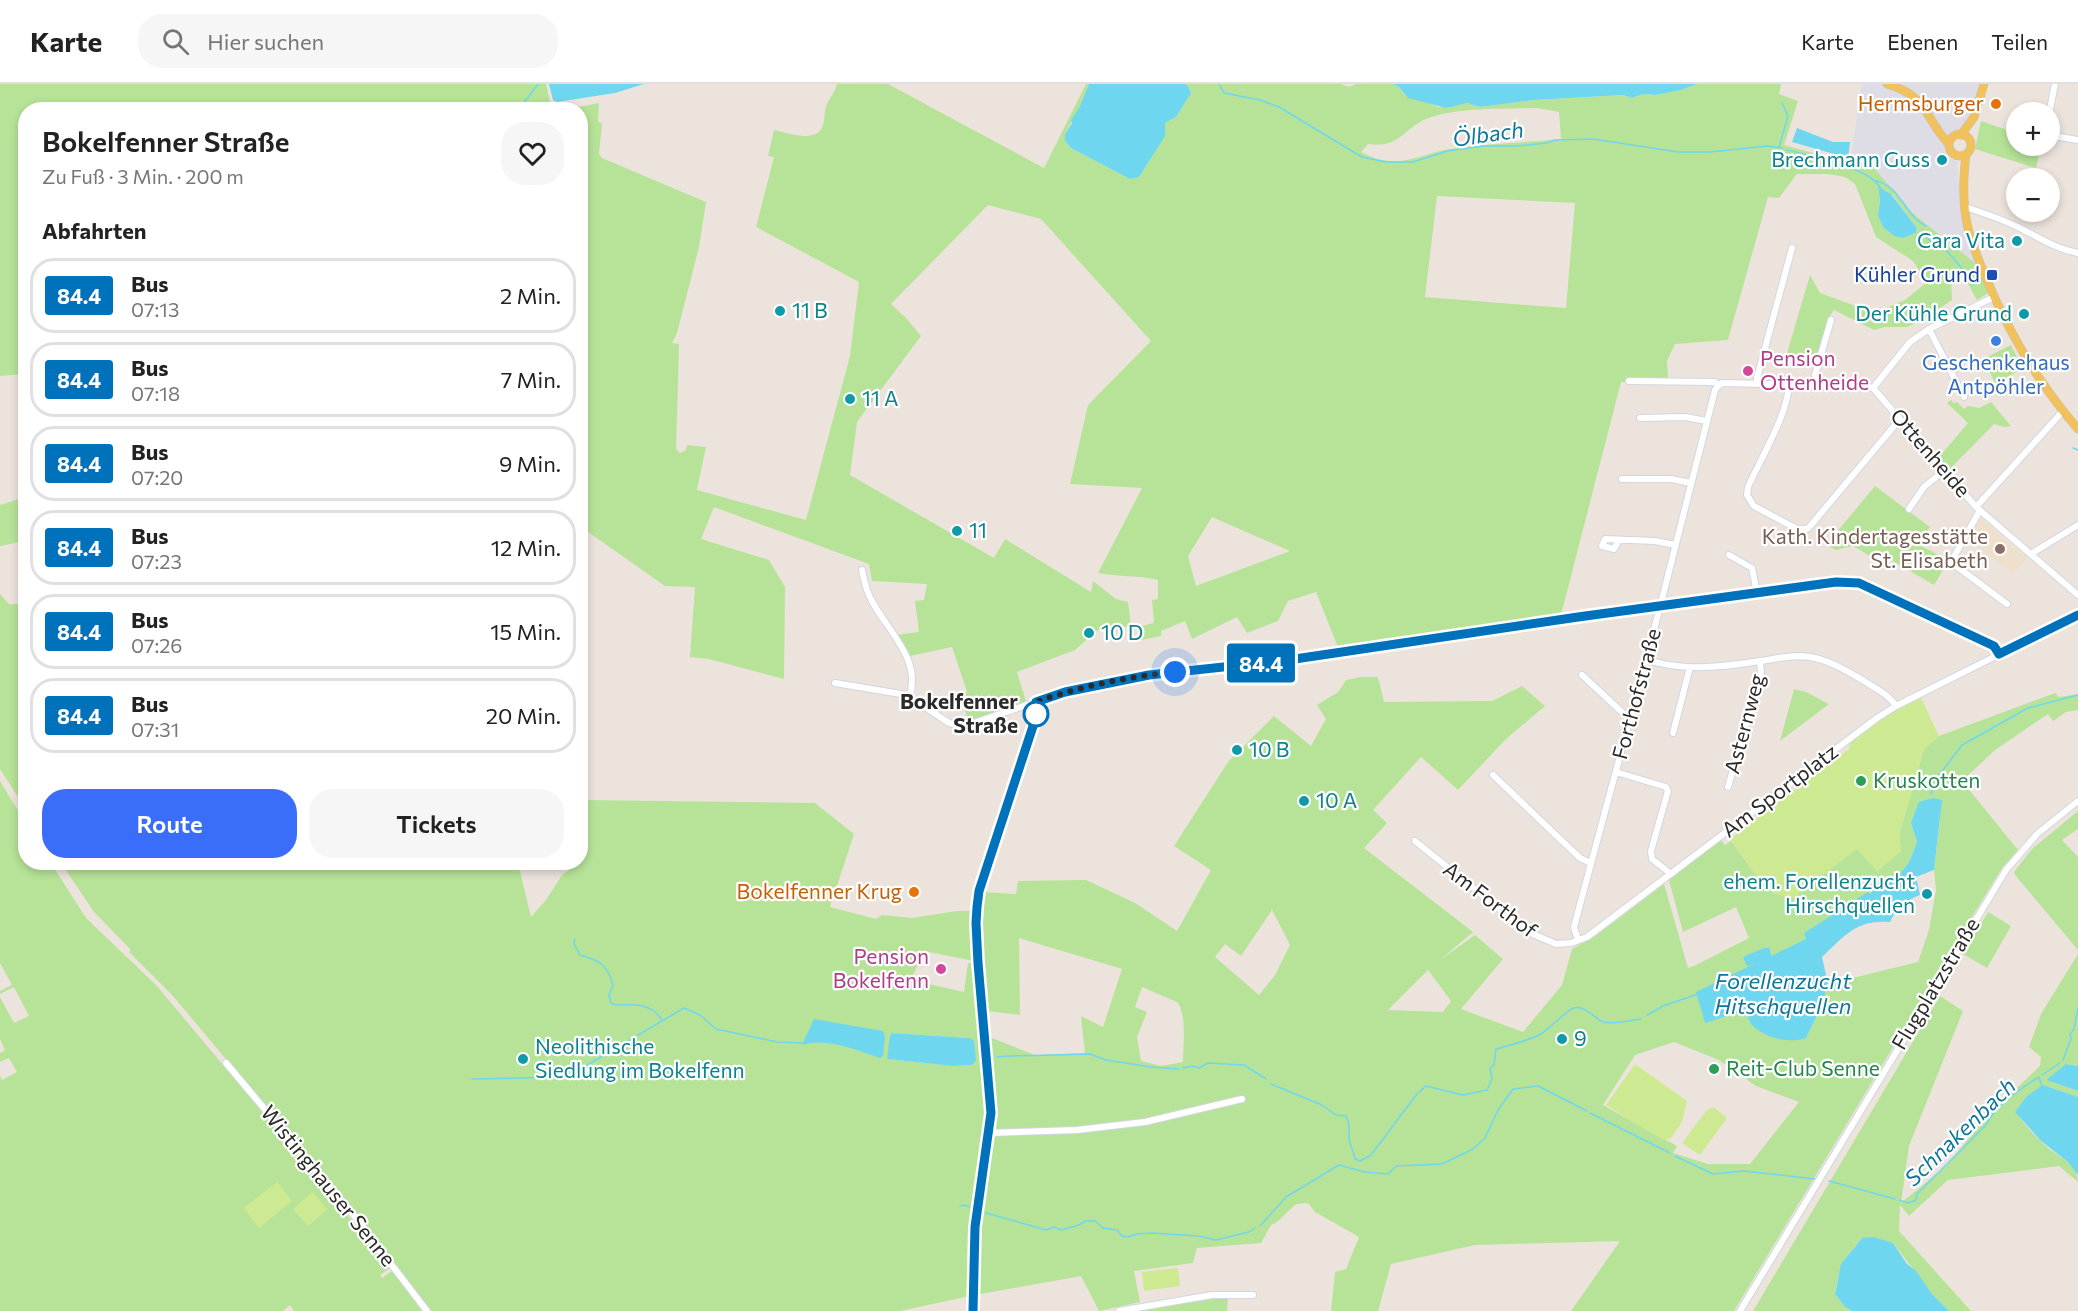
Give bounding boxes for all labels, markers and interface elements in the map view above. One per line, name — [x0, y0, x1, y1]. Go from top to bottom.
search box — [138, 14, 558, 68]
text: Karte — [30, 24, 102, 58]
icon: search — [159, 25, 192, 58]
text: Hier suchen — [207, 28, 324, 55]
text: Karte — [1801, 29, 1854, 54]
text: Ebenen — [1887, 29, 1958, 54]
text: Teilen — [1991, 29, 2048, 54]
place label: Hermsburger — [1858, 90, 1984, 115]
marker: Hermsburger — [1989, 97, 2003, 111]
map controls — [2006, 102, 2060, 222]
button: + — [2006, 102, 2060, 156]
water label: Ölbach — [1451, 115, 1525, 152]
button: heart — [501, 122, 564, 185]
text: Bokelfenner Straße — [42, 124, 290, 158]
place label: Brechmann Guss — [1771, 146, 1930, 171]
marker: Brechmann Guss — [1935, 153, 1949, 167]
text: Zu Fuß · 3 Min. · 200 m — [42, 164, 244, 188]
button: − — [2006, 168, 2060, 222]
text: Abfahrten — [42, 217, 146, 244]
place label: Cara Vita — [1917, 227, 2005, 252]
marker: Cara Vita — [2010, 234, 2024, 248]
place label: Kühler Grund — [1854, 261, 1980, 286]
marker: Kühler Grund — [1985, 268, 1999, 282]
text: Bus — [131, 270, 168, 297]
text: 2 Min. — [500, 282, 561, 309]
text: 84.4 — [57, 283, 101, 308]
text: 07:13 — [131, 297, 179, 321]
place label: 11 B — [792, 297, 828, 322]
place label: Der Kühle Grund — [1855, 300, 2012, 325]
marker: 11 B — [773, 304, 787, 318]
marker: Der Kühle Grund — [2017, 307, 2031, 321]
marker: Geschenkehaus Antpöhler — [1989, 334, 2003, 348]
place label: Pension Ottenheide — [1760, 345, 1869, 394]
place label: Geschenkehaus Antpöhler — [1922, 349, 2070, 398]
text: Bus — [131, 354, 168, 381]
marker: Pension Ottenheide — [1741, 364, 1755, 378]
text: 7 Min. — [501, 366, 561, 393]
text: 84.4 — [57, 367, 101, 392]
text: 07:18 — [131, 381, 180, 405]
place label: 11 A — [862, 385, 898, 410]
marker: 11 A — [843, 392, 857, 406]
street label: Ottenheide — [1886, 403, 1976, 501]
text: Bus — [131, 438, 168, 465]
text: 9 Min. — [499, 450, 561, 477]
text: 84.4 — [57, 451, 101, 476]
text: 07:20 — [131, 465, 183, 489]
place label: 11 — [969, 517, 987, 542]
text: Bus — [131, 522, 168, 549]
place label: Kath. Kindertagesstätte St. Elisabeth — [1762, 523, 1988, 572]
marker: 11 — [950, 524, 964, 538]
text: 12 Min. — [491, 534, 561, 561]
text: 84.4 — [57, 535, 101, 560]
marker: Kath. Kindertagesstätte St. Elisabeth — [1993, 542, 2007, 556]
text: 07:23 — [131, 549, 182, 573]
text: Bus — [131, 606, 168, 633]
text: 15 Min. — [490, 618, 561, 645]
text: 84.4 — [57, 619, 101, 644]
place label: 10 D — [1101, 619, 1143, 644]
street label: Forthofstraße — [1606, 625, 1665, 762]
marker: 10 D — [1082, 626, 1096, 640]
text: 07:26 — [131, 633, 183, 657]
line badge: 84.4 — [1219, 644, 1303, 682]
text: 84.4 — [1239, 651, 1283, 676]
your location — [1160, 657, 1190, 687]
street label: Asternweg — [1718, 671, 1769, 776]
place label: Bokelfenner Straße — [900, 688, 1018, 737]
text: Bus — [131, 690, 168, 717]
marker: Bokelfenner Straße — [1023, 701, 1049, 727]
text: 20 Min. — [486, 702, 561, 729]
text: 84.4 — [57, 703, 101, 728]
text: 07:31 — [131, 717, 179, 741]
place label: 10 B — [1249, 736, 1289, 761]
street label: Am Sportplatz — [1716, 738, 1842, 842]
marker: 10 B — [1230, 743, 1244, 757]
place label: Kruskotten — [1873, 767, 1980, 792]
marker: Kruskotten — [1854, 774, 1868, 788]
place label: 10 A — [1316, 787, 1357, 812]
button: Route — [42, 789, 297, 858]
button: Tickets — [309, 789, 564, 858]
marker: 10 A — [1297, 794, 1311, 808]
street label: Am Forthof — [1439, 856, 1543, 943]
place label: ehem. Forellenzucht Hirschquellen — [1723, 868, 1915, 917]
place label: Bokelfenner Krug — [737, 878, 902, 903]
marker: Bokelfenner Krug — [907, 885, 921, 899]
marker: ehem. Forellenzucht Hirschquellen — [1920, 887, 1934, 901]
street label: Flugplatzstraße — [1886, 913, 1984, 1054]
place label: Pension Bokelfenn — [833, 943, 929, 992]
marker: Pension Bokelfenn — [934, 962, 948, 976]
water label: Forellenzucht Hitschquellen — [1715, 967, 1852, 1019]
place label: 9 — [1574, 1025, 1587, 1050]
marker: 9 — [1555, 1032, 1569, 1046]
place label: Neolithische Siedlung im Bokelfenn — [535, 1033, 745, 1082]
marker: Neolithische Siedlung im Bokelfenn — [516, 1052, 530, 1066]
place label: Reit-Club Senne — [1726, 1055, 1880, 1080]
marker: Reit-Club Senne — [1707, 1062, 1721, 1076]
water label: Schnakenbach — [1898, 1072, 2021, 1191]
street label: Wistinghauser Senne — [256, 1099, 402, 1271]

